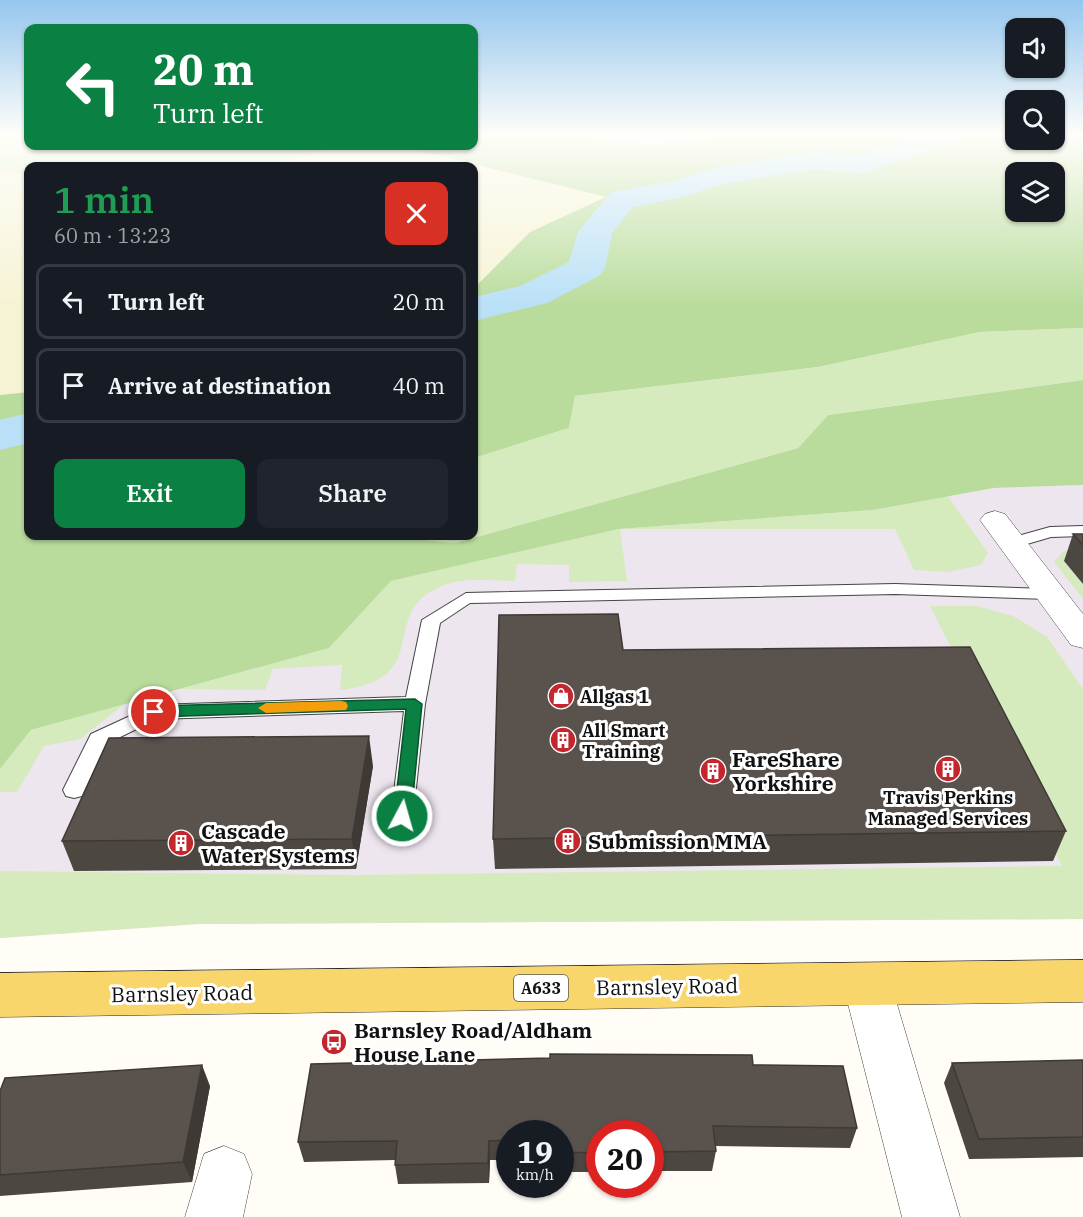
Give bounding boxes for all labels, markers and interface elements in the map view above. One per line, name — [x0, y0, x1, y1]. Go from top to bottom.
map controls — [1005, 18, 1065, 222]
button: sound — [1005, 18, 1065, 78]
text: 20 m — [153, 42, 254, 97]
icon: left — [54, 48, 132, 126]
button: search — [1005, 90, 1065, 150]
text: Turn left — [153, 95, 264, 130]
button: layers — [1005, 162, 1065, 222]
text: 1 min — [54, 176, 154, 223]
button: close — [385, 182, 448, 245]
text: 60 m · 13:23 — [54, 222, 171, 249]
icon: left — [57, 285, 90, 318]
text: Turn left — [108, 287, 204, 316]
text: 20 m — [393, 287, 445, 316]
icon: arrive — [57, 369, 90, 402]
text: Arrive at destination — [108, 371, 331, 400]
text: 40 m — [393, 371, 445, 400]
button: Exit — [54, 459, 245, 528]
button: Share — [257, 459, 448, 528]
shop icon: Allgas 1 — [546, 681, 576, 711]
place label: Allgas 1 — [580, 685, 649, 708]
pin — [128, 686, 179, 737]
icon: arrive — [137, 695, 170, 728]
place label: All Smart Training — [582, 719, 666, 763]
building icon: All Smart Training — [548, 725, 578, 755]
place label: FareShare Yorkshire — [732, 745, 840, 797]
building icon: Travis Perkins Managed Services — [933, 754, 963, 784]
building icon: FareShare Yorkshire — [698, 756, 728, 786]
position arrow — [370, 784, 434, 848]
place label: Travis Perkins Managed Services — [868, 786, 1028, 830]
place label: Cascade Water Systems — [201, 817, 355, 869]
building icon: Submission MMA — [553, 826, 583, 856]
place label: Submission MMA — [588, 827, 767, 855]
building icon: Cascade Water Systems — [166, 828, 196, 858]
street label: Barnsley Road — [596, 971, 739, 1001]
road number: A633 — [514, 975, 568, 1001]
street label: Barnsley Road — [111, 978, 254, 1008]
place label: Barnsley Road/Aldham House Lane — [354, 1016, 592, 1068]
bus stop icon: Barnsley Road/Aldham House Lane — [319, 1027, 349, 1057]
speed limit sign: 20 — [586, 1120, 664, 1198]
text: 19 — [517, 1132, 553, 1171]
text: km/h — [516, 1165, 554, 1184]

